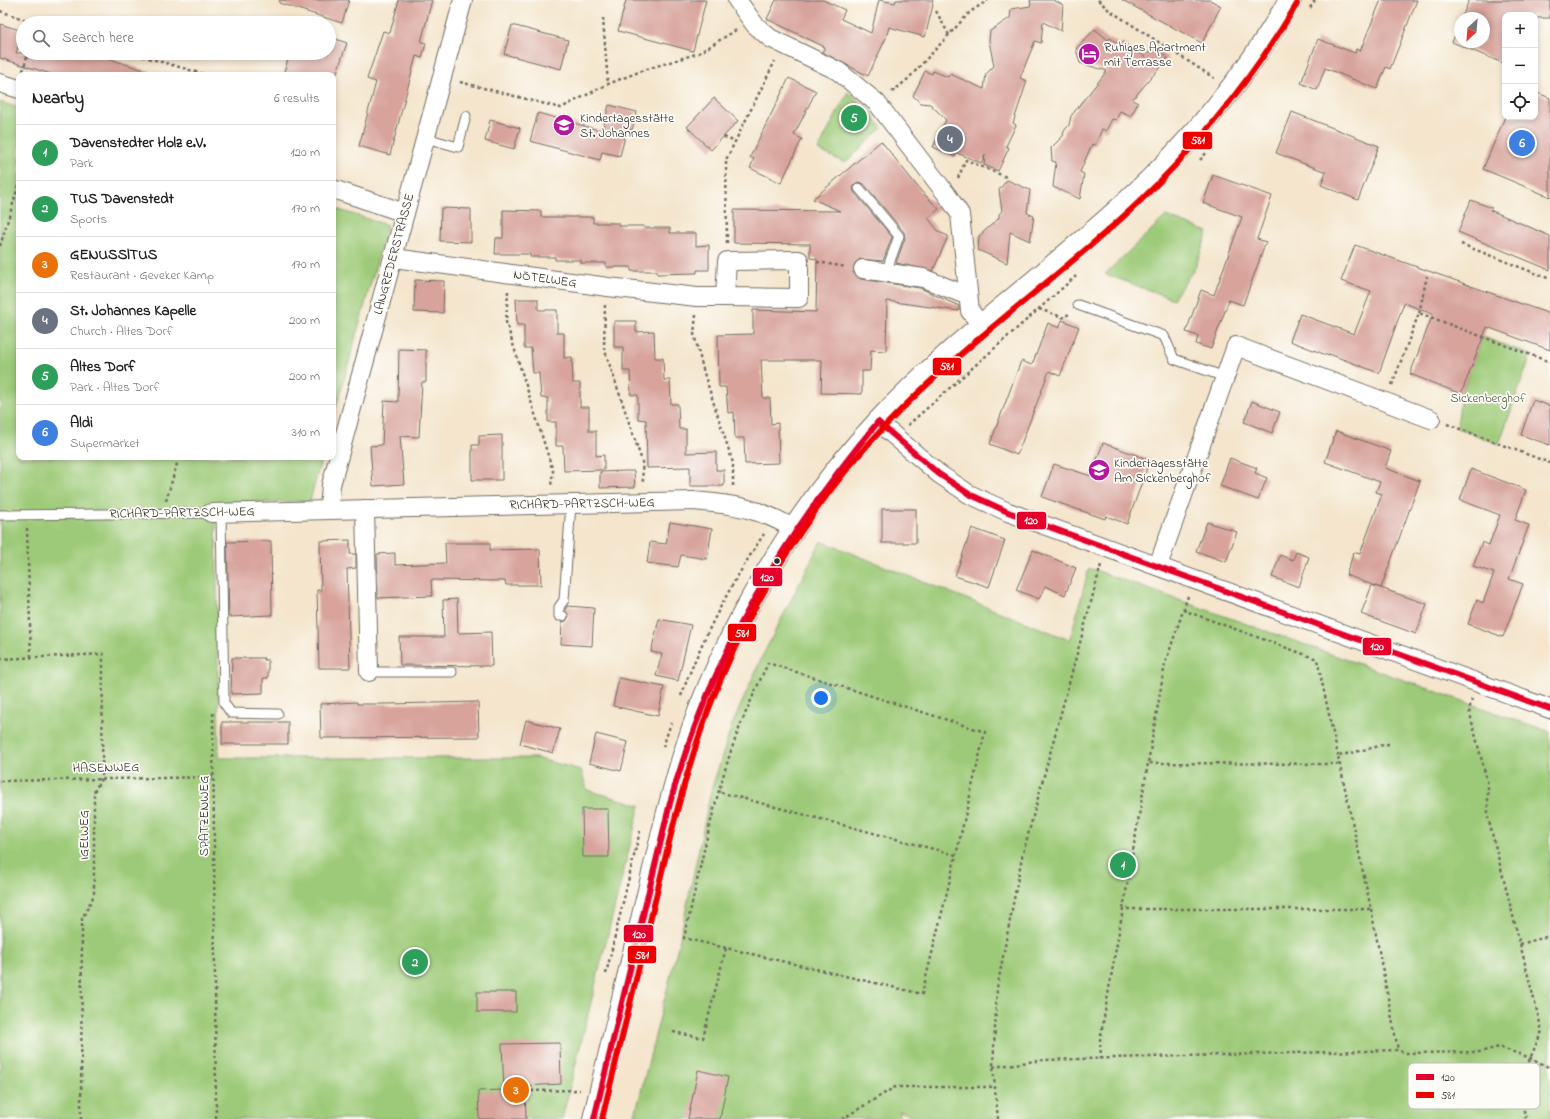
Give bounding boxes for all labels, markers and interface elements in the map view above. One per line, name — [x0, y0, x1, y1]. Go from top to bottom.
north arrow — [1454, 12, 1490, 48]
map controls — [1502, 12, 1538, 120]
button: + — [1502, 12, 1538, 48]
search box — [16, 16, 336, 60]
icon: search — [30, 27, 52, 49]
text: Search here — [62, 27, 134, 49]
place label: Ruhiges Apartment mit Terrasse — [1104, 38, 1206, 72]
hotel icon: Ruhiges Apartment mit Terrasse — [1076, 41, 1102, 67]
button: − — [1502, 48, 1538, 84]
button: locate — [1502, 84, 1538, 120]
text: Nearby — [32, 86, 84, 111]
text: 6 results — [274, 89, 320, 108]
pin: 5 — [841, 103, 867, 133]
place label: Kindertagesstätte St. Johannes — [580, 109, 674, 143]
school or university icon: Kindertagesstätte St. Johannes — [551, 112, 577, 138]
pin: 4 — [937, 124, 963, 154]
pin: 6 — [1509, 128, 1535, 158]
line badge: 581 — [1182, 131, 1213, 150]
text: Davenstedter Holz e.V. — [70, 132, 206, 154]
text: 581 — [1191, 133, 1205, 149]
text: 1 — [43, 143, 47, 162]
text: 120 m — [290, 143, 320, 162]
text: Park — [70, 154, 94, 173]
text: TUS Davenstedt — [70, 188, 174, 210]
street label: LANGREDERSTRASSE — [369, 191, 419, 317]
text: 2 — [42, 199, 48, 218]
text: 170 m — [292, 199, 320, 218]
text: Sports — [70, 210, 107, 229]
text: GENUSS|TUS — [70, 244, 157, 266]
text: 3 — [42, 255, 48, 274]
text: 170 m — [292, 255, 320, 274]
street label: NÖTELWEG — [512, 265, 578, 293]
text: Restaurant · Geveker Kamp — [70, 266, 214, 285]
text: St. Johannes Kapelle — [70, 300, 196, 322]
text: 4 — [42, 311, 48, 330]
text: 200 m — [289, 311, 320, 330]
text: Church · Altes Dorf — [70, 322, 173, 341]
text: Altes Dorf — [70, 356, 135, 378]
line badge: 581 — [932, 357, 962, 376]
text: 581 — [940, 359, 954, 375]
text: 5 — [41, 367, 49, 386]
text: 200 m — [289, 367, 320, 386]
text: Park · Altes Dorf — [70, 378, 159, 397]
park label: Sickenberghof — [1450, 389, 1527, 409]
text: Aldi — [70, 412, 93, 434]
text: 6 — [42, 423, 48, 442]
text: 310 m — [292, 423, 320, 442]
text: Supermarket — [70, 434, 140, 453]
place label: Kindertagesstätte Am Sickenberghof — [1114, 454, 1212, 489]
school or university icon: Kindertagesstätte Am Sickenberghof — [1086, 457, 1112, 483]
street label: RICHARD-PARTZSCH-WEG — [509, 493, 655, 515]
street label: RICHARD-PARTZSCH-WEG — [109, 502, 255, 524]
line badge: 120 — [1016, 511, 1047, 530]
text: 120 — [1024, 513, 1038, 529]
unlabelled marker — [772, 556, 782, 566]
line badge: 120 — [752, 567, 783, 587]
text: 120 — [760, 570, 774, 586]
line badge: 581 — [727, 623, 757, 642]
text: 581 — [735, 626, 749, 642]
line badge: 120 — [1362, 637, 1392, 656]
text: 120 — [1370, 639, 1384, 655]
your location — [811, 688, 831, 708]
street label: HASENWEG — [73, 758, 139, 778]
street label: SPATZENWEG — [195, 776, 214, 856]
street label: IGELWEG — [75, 810, 94, 860]
pin: 1 — [1110, 850, 1136, 880]
line badge: 120 — [623, 924, 654, 943]
text: 120 — [632, 927, 646, 943]
line badge: 581 — [627, 945, 657, 964]
pin: 2 — [402, 947, 428, 977]
text: 581 — [635, 948, 649, 964]
legend — [1408, 1063, 1540, 1109]
text: 120 — [1441, 1070, 1455, 1086]
pin: 3 — [503, 1075, 529, 1105]
text: 581 — [1441, 1088, 1455, 1104]

